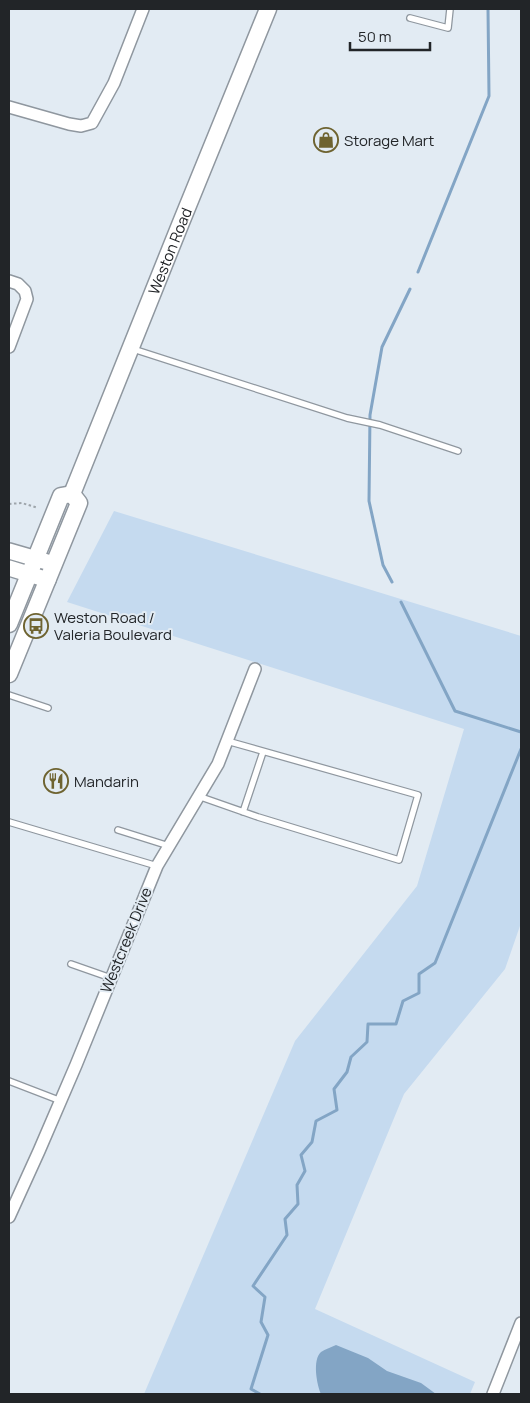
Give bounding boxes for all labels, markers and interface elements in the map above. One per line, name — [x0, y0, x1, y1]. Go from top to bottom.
scale bar — [350, 20, 430, 52]
text: 50 m — [358, 26, 392, 47]
shop icon: Storage Mart — [313, 127, 339, 153]
place label: Storage Mart — [344, 130, 434, 151]
street label: Weston Road — [143, 204, 197, 297]
place label: Weston Road / Valeria Boulevard — [54, 607, 172, 645]
bus stop icon: Weston Road / Valeria Boulevard — [23, 613, 49, 639]
restaurant icon: Mandarin — [43, 768, 69, 794]
place label: Mandarin — [74, 771, 139, 792]
street label: Westcreek Drive — [95, 884, 157, 996]

